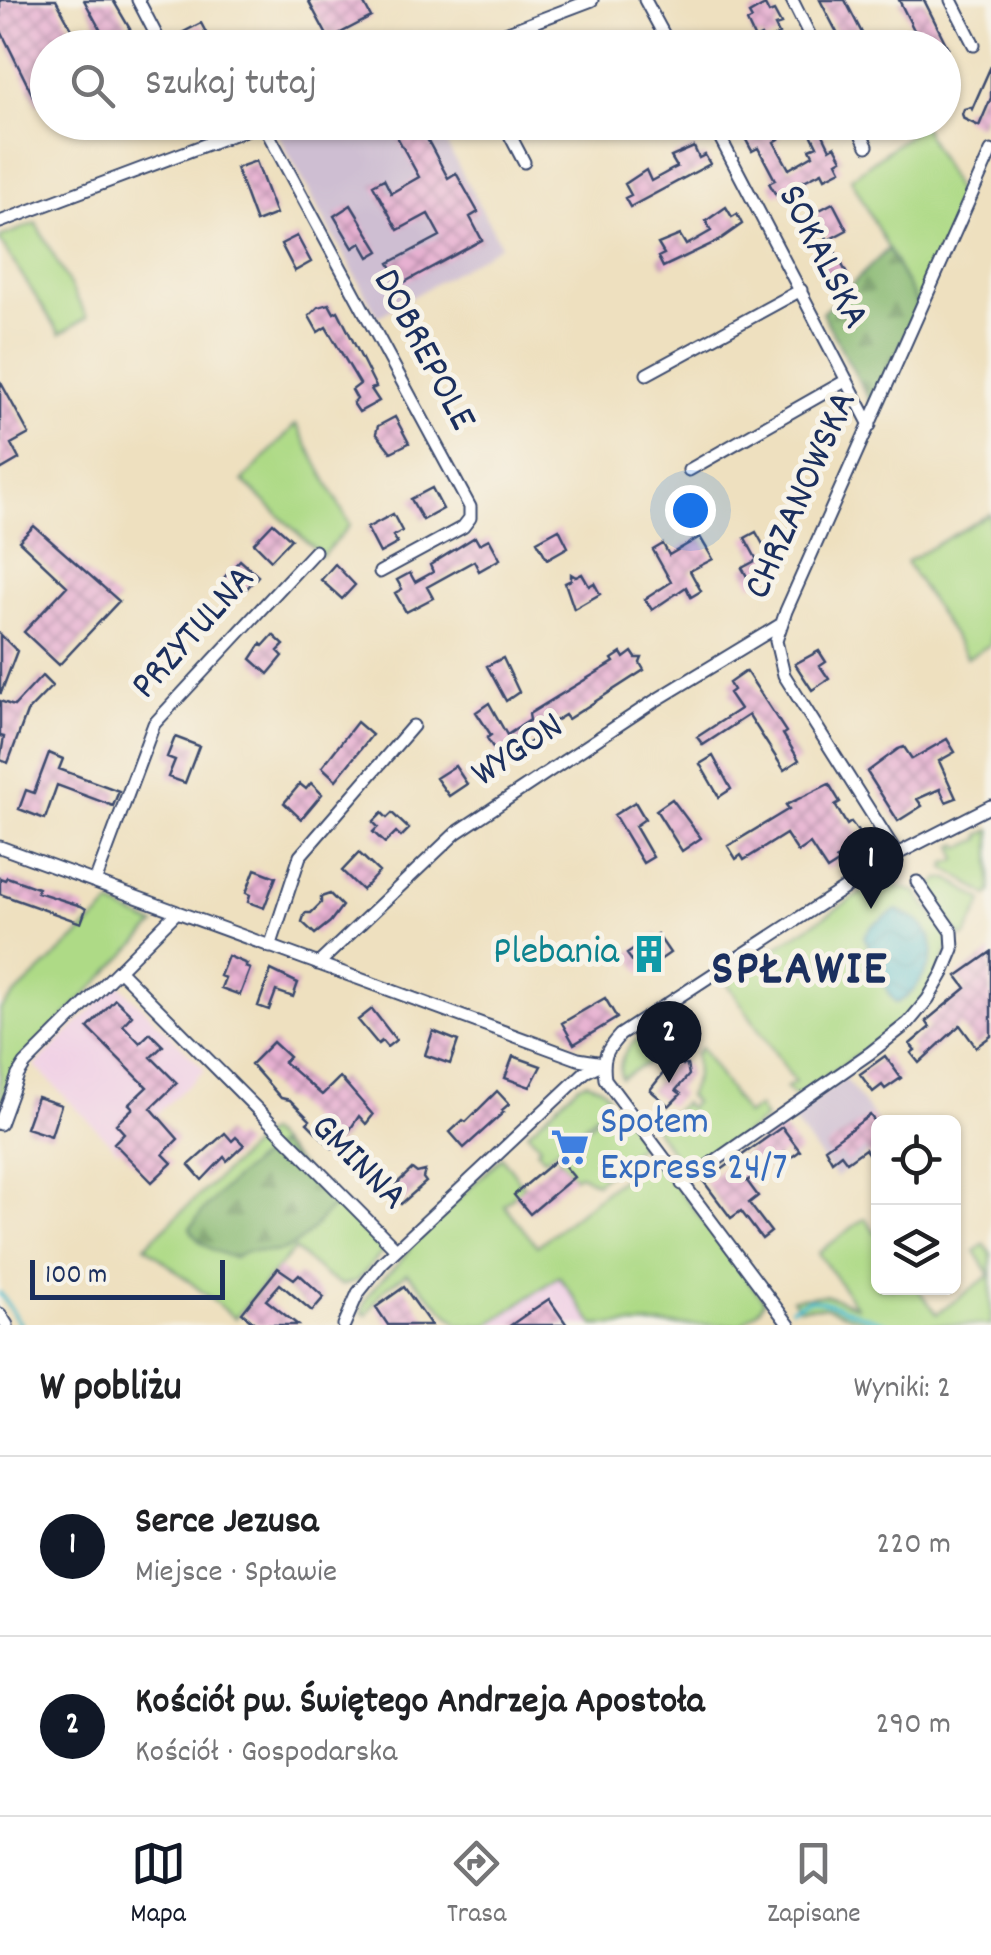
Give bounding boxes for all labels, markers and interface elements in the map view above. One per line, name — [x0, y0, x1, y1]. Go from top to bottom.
search box — [30, 30, 961, 140]
icon: search — [65, 58, 120, 113]
text: Szukaj tutaj — [145, 58, 317, 113]
street label: SOKALSKA — [760, 176, 882, 340]
street label: DOBREPOLE — [356, 260, 488, 442]
street label: CHRZANOWSKA — [732, 383, 874, 609]
your location — [665, 485, 716, 536]
street label: PRZYTULNA — [119, 554, 271, 714]
street label: WYGON — [461, 700, 577, 804]
pin: 1 — [838, 826, 904, 909]
place label: Plebania — [493, 926, 620, 983]
building icon: Plebania — [628, 933, 670, 975]
district label: SPŁAWIE — [711, 936, 889, 1008]
pin: 2 — [636, 1000, 702, 1083]
place label: Społem Express 24/7 — [600, 1096, 788, 1199]
street label: GMINNA — [295, 1102, 419, 1226]
map controls — [871, 1115, 961, 1295]
button: locate — [871, 1115, 961, 1205]
supermarket icon: Społem Express 24/7 — [549, 1126, 591, 1168]
button: layers — [871, 1205, 961, 1295]
scale bar — [30, 1255, 225, 1300]
text: 100 m — [45, 1257, 107, 1297]
text: W pobliżu — [40, 1360, 182, 1420]
text: Wyniki: 2 — [853, 1367, 951, 1413]
text: Serce Jezusa — [135, 1496, 318, 1551]
text: 1 — [69, 1523, 76, 1569]
text: 220 m — [876, 1523, 951, 1569]
text: Miejsce · Spławie — [135, 1551, 337, 1597]
text: Kościół pw. Świętego Andrzeja Apostoła — [135, 1676, 705, 1731]
text: 2 — [66, 1703, 79, 1749]
text: 290 m — [876, 1703, 951, 1749]
text: Kościół · Gospodarska — [135, 1731, 397, 1777]
tab: Mapa — [130, 1836, 186, 1936]
tab: Trasa — [447, 1836, 506, 1936]
tab: Zapisane — [767, 1836, 861, 1936]

